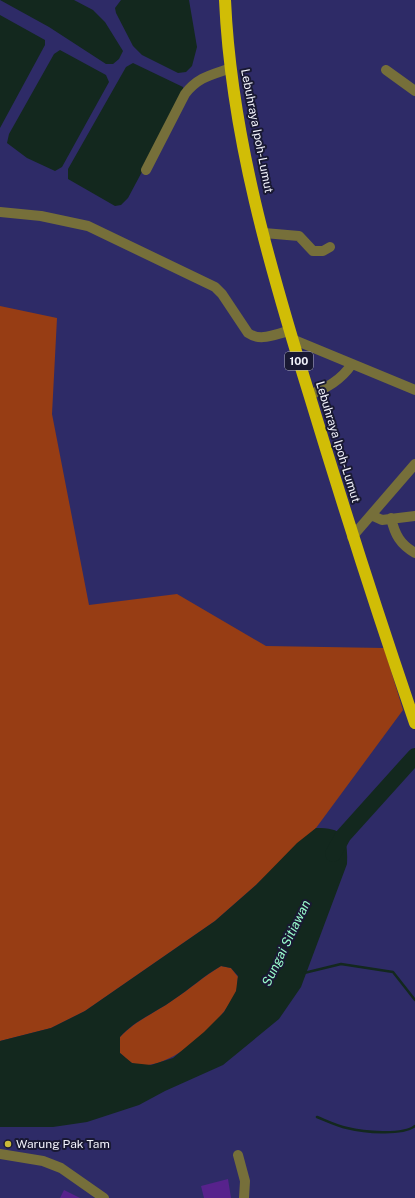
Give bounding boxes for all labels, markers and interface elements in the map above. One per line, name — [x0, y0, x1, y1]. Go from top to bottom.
street label: Lebuhraya Ipoh-Lumut — [238, 68, 276, 195]
road number: 100 — [285, 352, 313, 370]
street label: Lebuhraya Ipoh-Lumut — [313, 380, 363, 505]
water label: Sungai Sitiawan — [259, 897, 313, 989]
place label: Warung Pak Tam — [16, 1137, 110, 1151]
marker: Warung Pak Tam — [3, 1139, 13, 1149]

